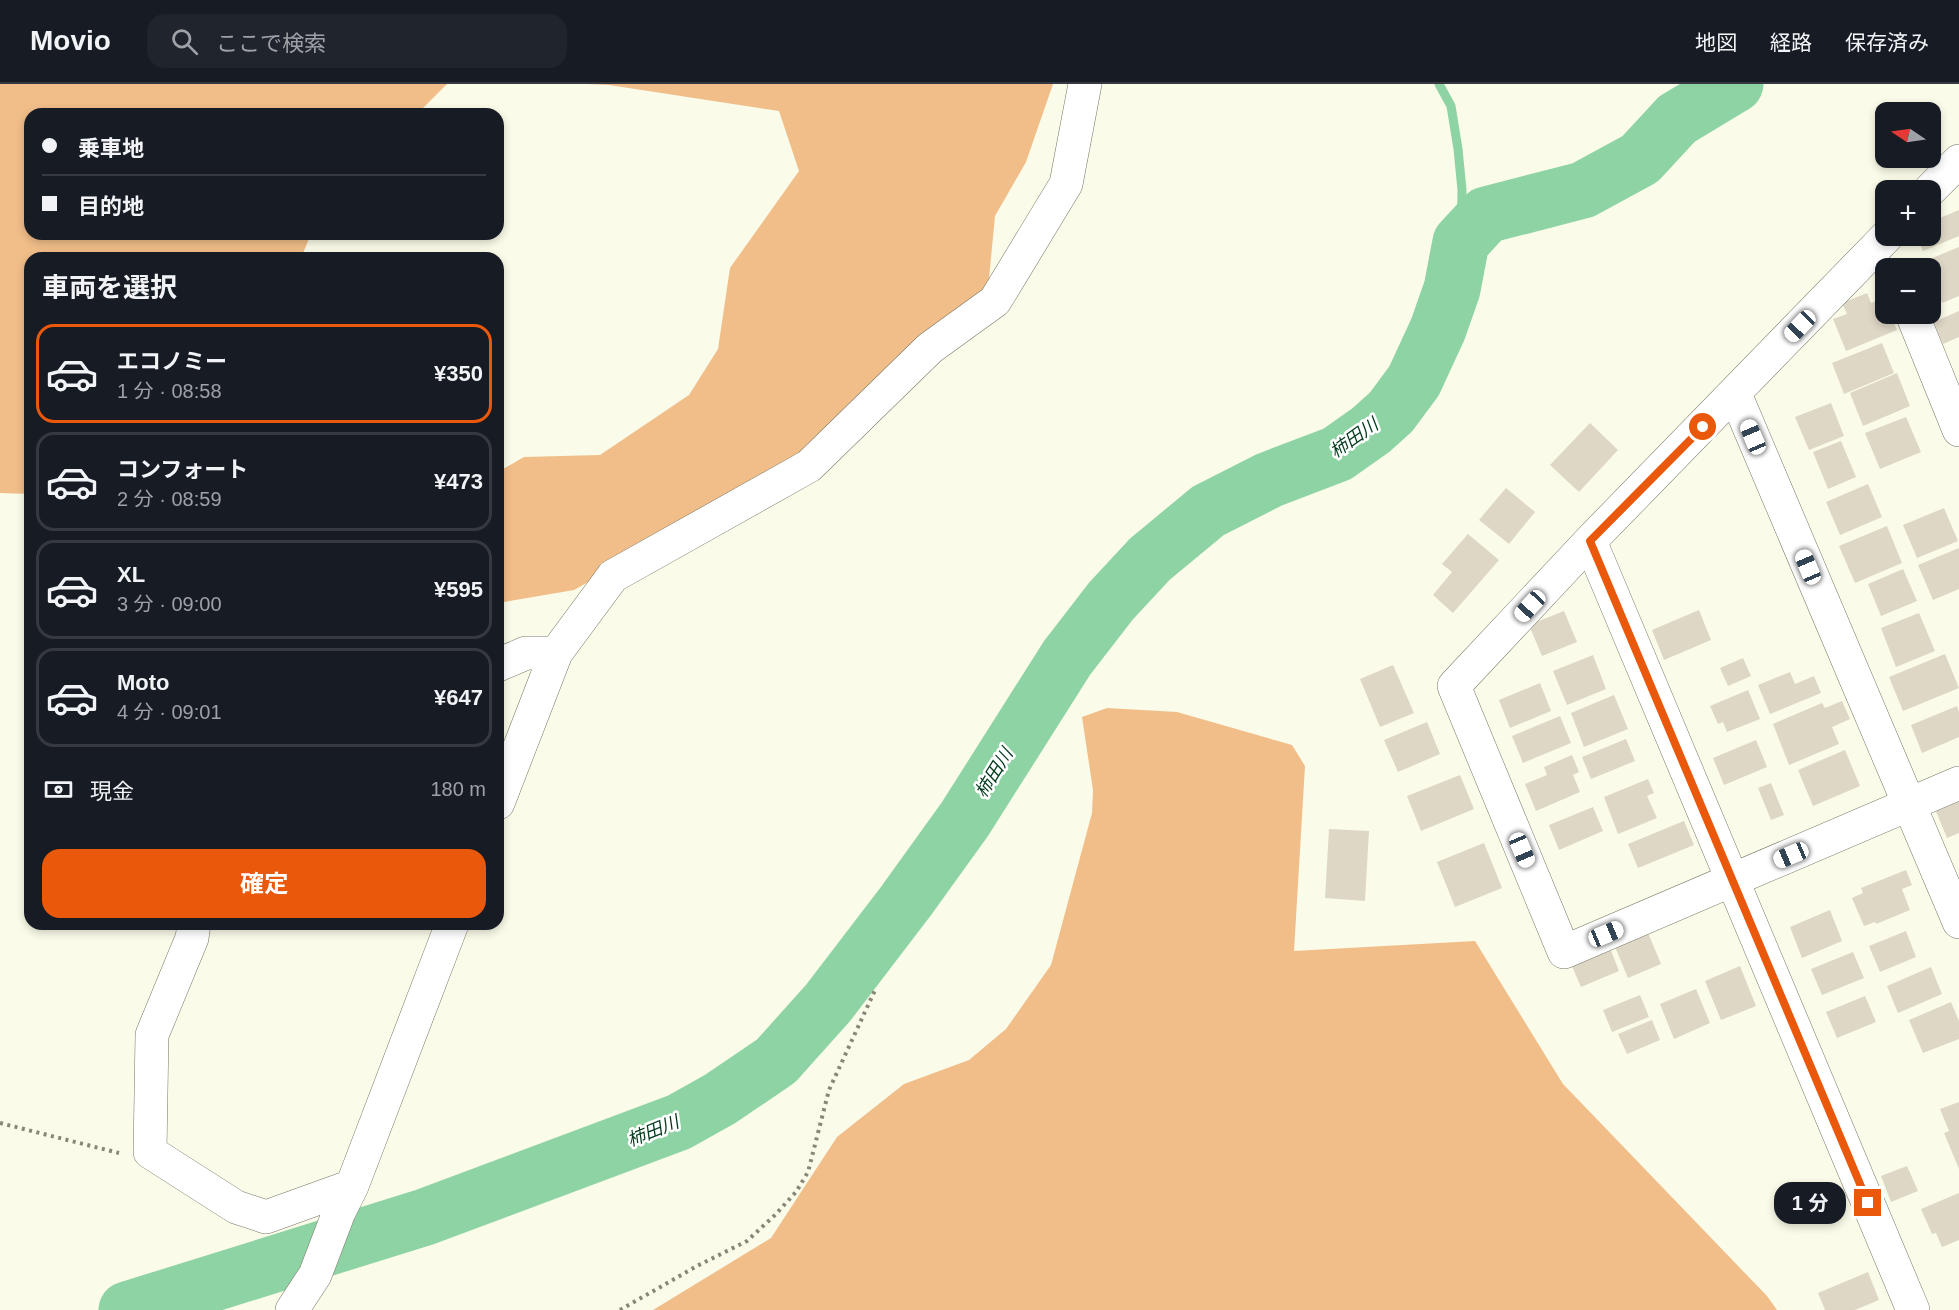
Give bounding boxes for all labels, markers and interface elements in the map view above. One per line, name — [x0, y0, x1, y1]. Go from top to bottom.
search box — [147, 14, 567, 68]
text: Movio — [30, 25, 111, 56]
icon: search — [168, 25, 201, 58]
text: ここで検索 — [216, 31, 326, 56]
text: 地図 — [1695, 31, 1737, 54]
text: 経路 — [1770, 31, 1812, 54]
text: 保存済み — [1845, 31, 1929, 54]
north arrow — [1875, 102, 1941, 168]
map controls — [1875, 102, 1941, 324]
text: 乗車地 — [78, 136, 144, 161]
button: + — [1875, 180, 1941, 246]
text: 目的地 — [78, 194, 144, 219]
button: − — [1875, 258, 1941, 324]
text: 車両を選択 — [42, 273, 177, 303]
car — [1781, 307, 1819, 345]
icon: car — [45, 347, 99, 401]
text: エコノミー — [117, 349, 227, 374]
text: ¥350 — [434, 361, 483, 386]
text: 1 分 · 08:58 — [117, 380, 222, 402]
water label: 柿田川 — [1326, 413, 1383, 462]
route start — [1689, 413, 1716, 440]
car — [1738, 417, 1768, 457]
icon: car — [45, 455, 99, 509]
text: コンフォート — [117, 457, 248, 482]
text: ¥473 — [434, 469, 483, 494]
text: 2 分 · 08:59 — [117, 488, 222, 510]
car — [1793, 547, 1823, 587]
text: XL — [117, 562, 145, 587]
icon: car — [45, 563, 99, 617]
text: ¥595 — [434, 577, 483, 602]
car — [1511, 587, 1549, 625]
text: 3 分 · 09:00 — [117, 593, 222, 615]
text: Moto — [117, 670, 170, 695]
icon: car — [45, 671, 99, 725]
text: ¥647 — [434, 685, 483, 710]
text: 4 分 · 09:01 — [117, 701, 222, 723]
water label: 柿田川 — [971, 743, 1018, 801]
icon: cash — [42, 773, 75, 806]
text: 180 m — [430, 778, 486, 800]
text: 現金 — [90, 779, 134, 804]
car — [1507, 830, 1537, 870]
car — [1771, 840, 1811, 870]
button: 確定 — [42, 849, 486, 918]
car — [1586, 919, 1626, 949]
water label: 柿田川 — [624, 1111, 684, 1150]
callout: 1 分 — [1775, 1182, 1847, 1224]
route end — [1854, 1189, 1881, 1216]
text: 1 分 — [1792, 1192, 1828, 1214]

